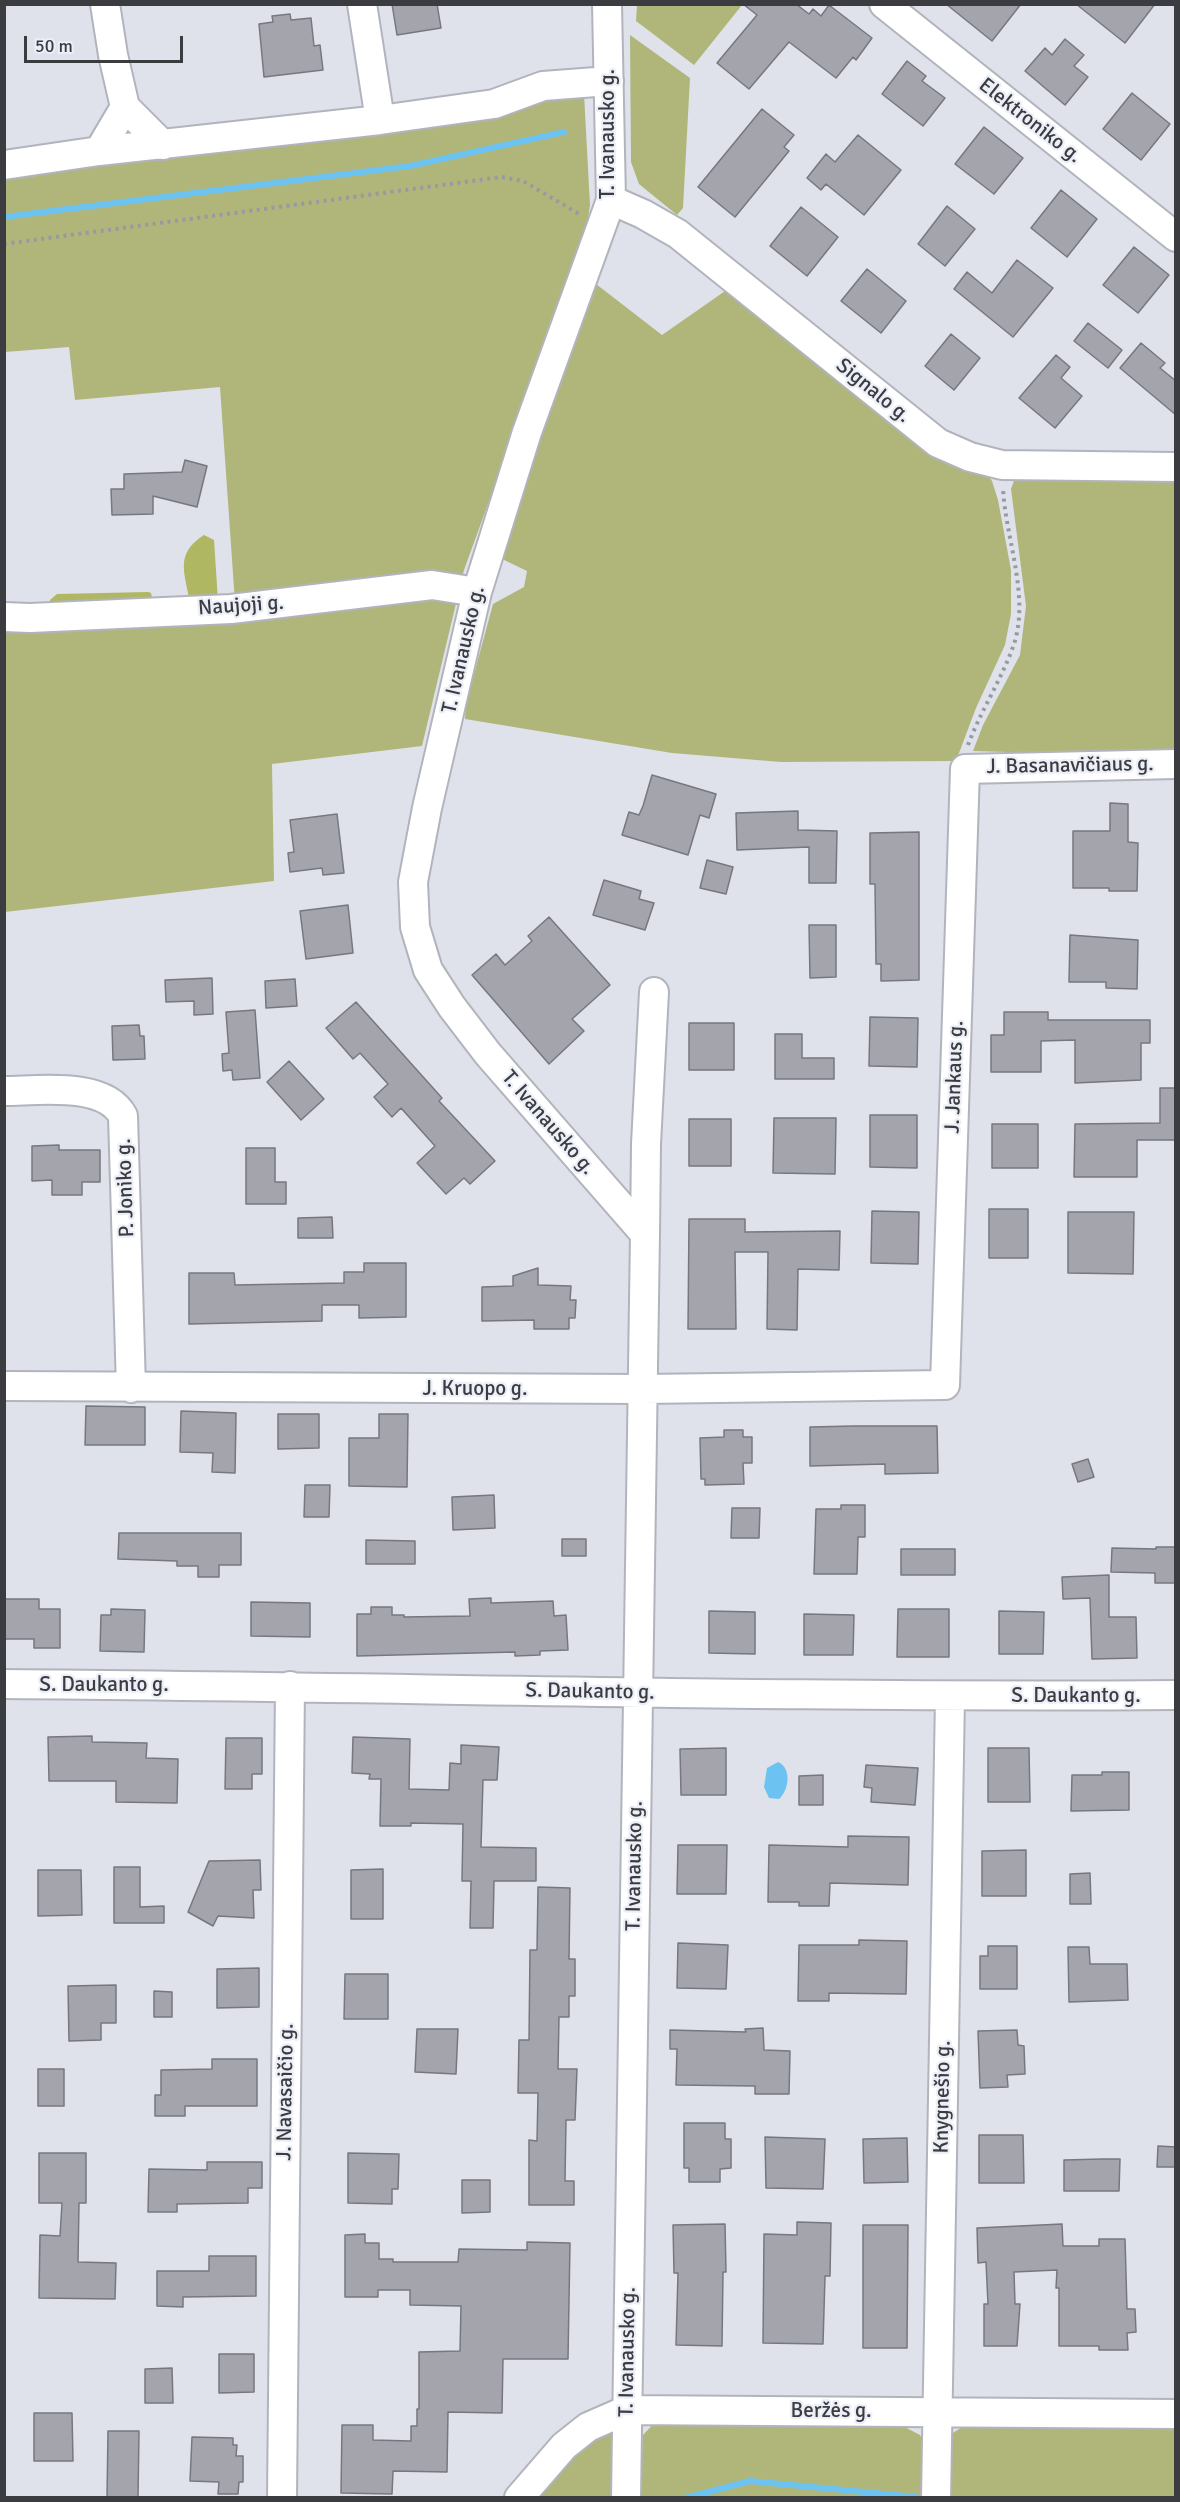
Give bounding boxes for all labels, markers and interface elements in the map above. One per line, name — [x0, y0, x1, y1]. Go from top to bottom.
scale bar — [27, 24, 186, 62]
text: 50 m — [35, 35, 73, 57]
street label: T. Ivanausko g. — [595, 69, 621, 199]
street label: Elektroniko g. — [973, 73, 1087, 169]
street label: Signalo g. — [831, 353, 915, 429]
street label: T. Ivanausko g. — [437, 584, 491, 716]
street label: Naujoji g. — [197, 590, 285, 622]
street label: J. Basanavičiaus g. — [986, 752, 1154, 780]
street label: J. Jankaus g. — [940, 1020, 970, 1134]
street label: T. Ivanausko g. — [496, 1066, 600, 1180]
street label: P. Joniko g. — [112, 1138, 140, 1238]
street label: J. Kruopo g. — [423, 1376, 527, 1402]
street label: S. Daukanto g. — [39, 1672, 169, 1698]
street label: S. Daukanto g. — [525, 1678, 655, 1706]
street label: S. Daukanto g. — [1011, 1683, 1141, 1709]
street label: T. Ivanausko g. — [621, 1801, 649, 1931]
street label: J. Navasaičio g. — [272, 2023, 300, 2161]
street label: Knygnešio g. — [929, 2040, 957, 2154]
street label: T. Ivanausko g. — [614, 2287, 642, 2417]
street label: Beržės g. — [790, 2398, 872, 2424]

